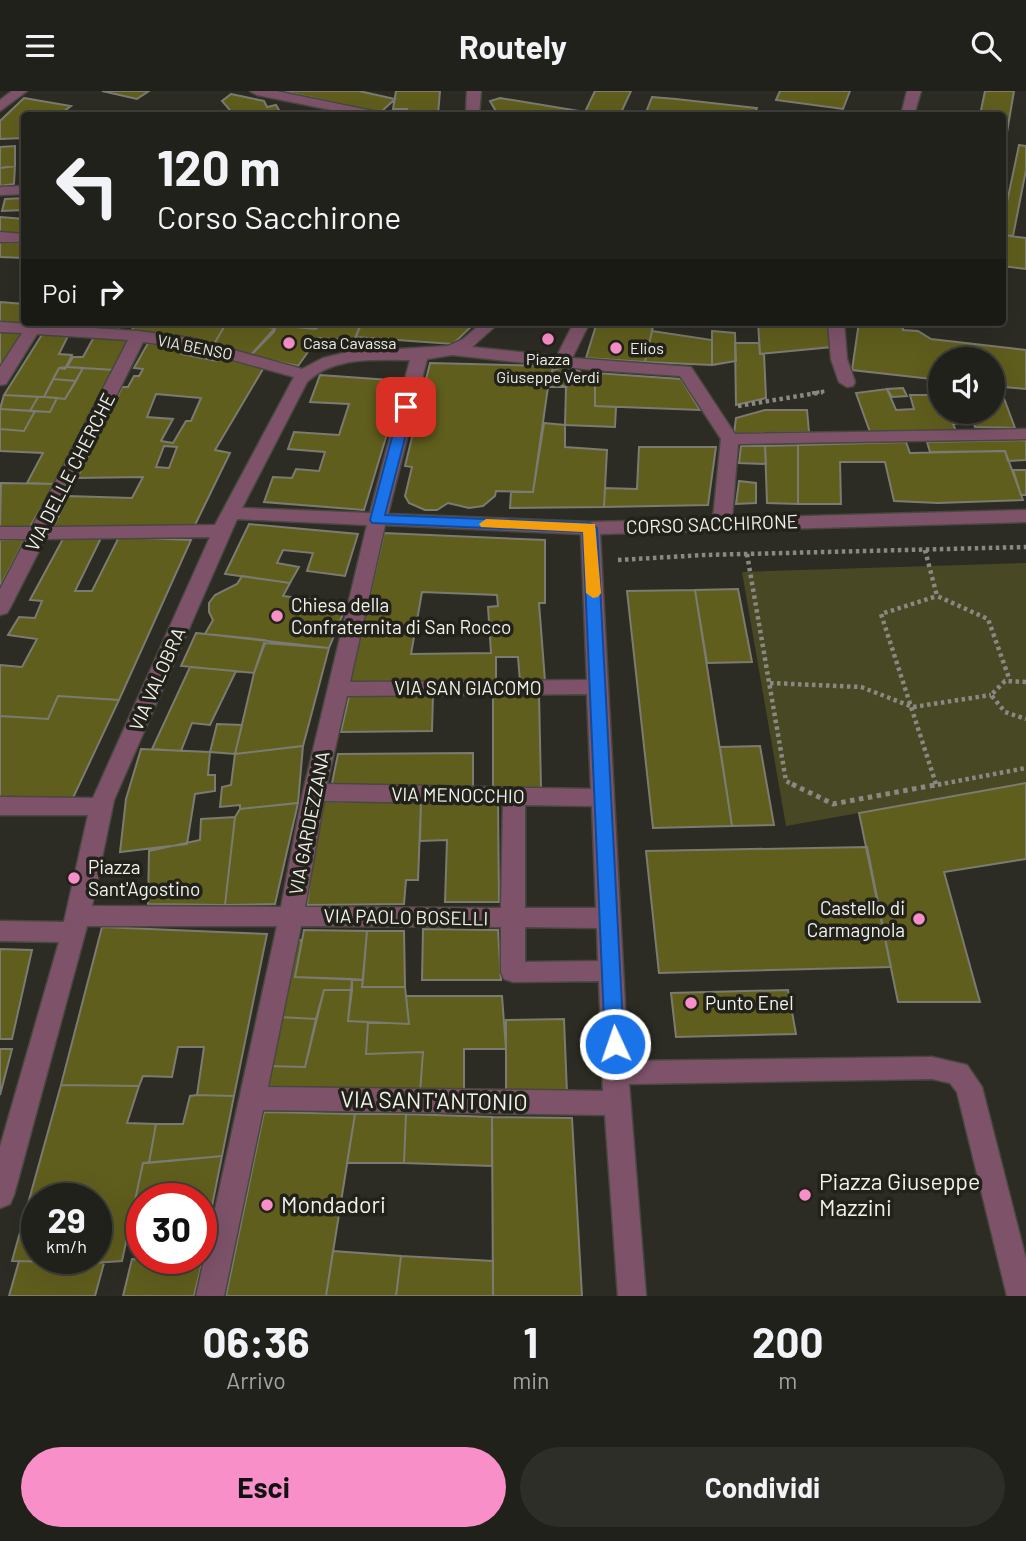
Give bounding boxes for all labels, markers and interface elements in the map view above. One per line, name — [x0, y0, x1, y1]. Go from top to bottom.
icon: menu — [21, 27, 59, 65]
text: Routely — [459, 27, 567, 65]
icon: search — [967, 27, 1005, 65]
text: 120 m — [157, 137, 280, 196]
icon: left — [42, 140, 133, 231]
text: Corso Sacchirone — [157, 197, 401, 235]
icon: right — [92, 273, 130, 311]
text: Poi — [42, 277, 78, 308]
street label: VIA BENSO — [156, 330, 234, 363]
marker: Piazza Giuseppe Verdi — [540, 331, 556, 347]
place label: Casa Cavassa — [303, 333, 396, 352]
marker: Casa Cavassa — [281, 335, 297, 351]
place label: Elios — [630, 338, 664, 357]
marker: Elios — [608, 340, 624, 356]
map controls — [928, 347, 1005, 424]
button: sound — [928, 347, 1005, 424]
place label: Piazza Giuseppe Verdi — [496, 349, 600, 386]
pin — [376, 377, 436, 437]
icon: arrive — [387, 388, 425, 426]
street label: VIA DELLE CHERCHE — [20, 389, 119, 555]
street label: CORSO SACCHIRONE — [626, 509, 798, 538]
place label: Chiesa della Confraternita di San Rocco — [291, 593, 511, 638]
marker: Chiesa della Confraternita di San Rocco — [269, 608, 285, 624]
street label: VIA VALOBRA — [124, 624, 190, 734]
street label: VIA SAN GIACOMO — [394, 676, 542, 699]
street label: VIA GARDEZZANA — [283, 749, 334, 897]
street label: VIA MENOCCHIO — [391, 782, 525, 807]
place label: Piazza Sant'Agostino — [88, 855, 200, 900]
marker: Piazza Sant'Agostino — [66, 870, 82, 886]
place label: Castello di Carmagnola — [807, 896, 905, 941]
street label: VIA PAOLO BOSELLI — [324, 904, 488, 929]
marker: Castello di Carmagnola — [911, 911, 927, 927]
place label: Punto Enel — [705, 991, 794, 1014]
marker: Punto Enel — [683, 995, 699, 1011]
position arrow — [578, 1007, 652, 1081]
street label: VIA SANT'ANTONIO — [340, 1084, 528, 1116]
place label: Piazza Giuseppe Mazzini — [819, 1167, 980, 1221]
speed limit sign: 30 — [126, 1183, 217, 1274]
marker: Piazza Giuseppe Mazzini — [797, 1187, 813, 1203]
place label: Mondadori — [281, 1190, 386, 1218]
marker: Mondadori — [259, 1197, 275, 1213]
text: 29 — [47, 1198, 86, 1240]
text: km/h — [46, 1235, 87, 1257]
text: 06:36 — [203, 1316, 310, 1366]
text: 1 — [523, 1316, 538, 1366]
text: 200 — [752, 1316, 823, 1366]
text: Arrivo — [226, 1366, 286, 1394]
text: min — [512, 1366, 549, 1394]
text: m — [778, 1366, 797, 1394]
button: Esci — [21, 1447, 506, 1527]
button: Condividi — [520, 1447, 1005, 1527]

